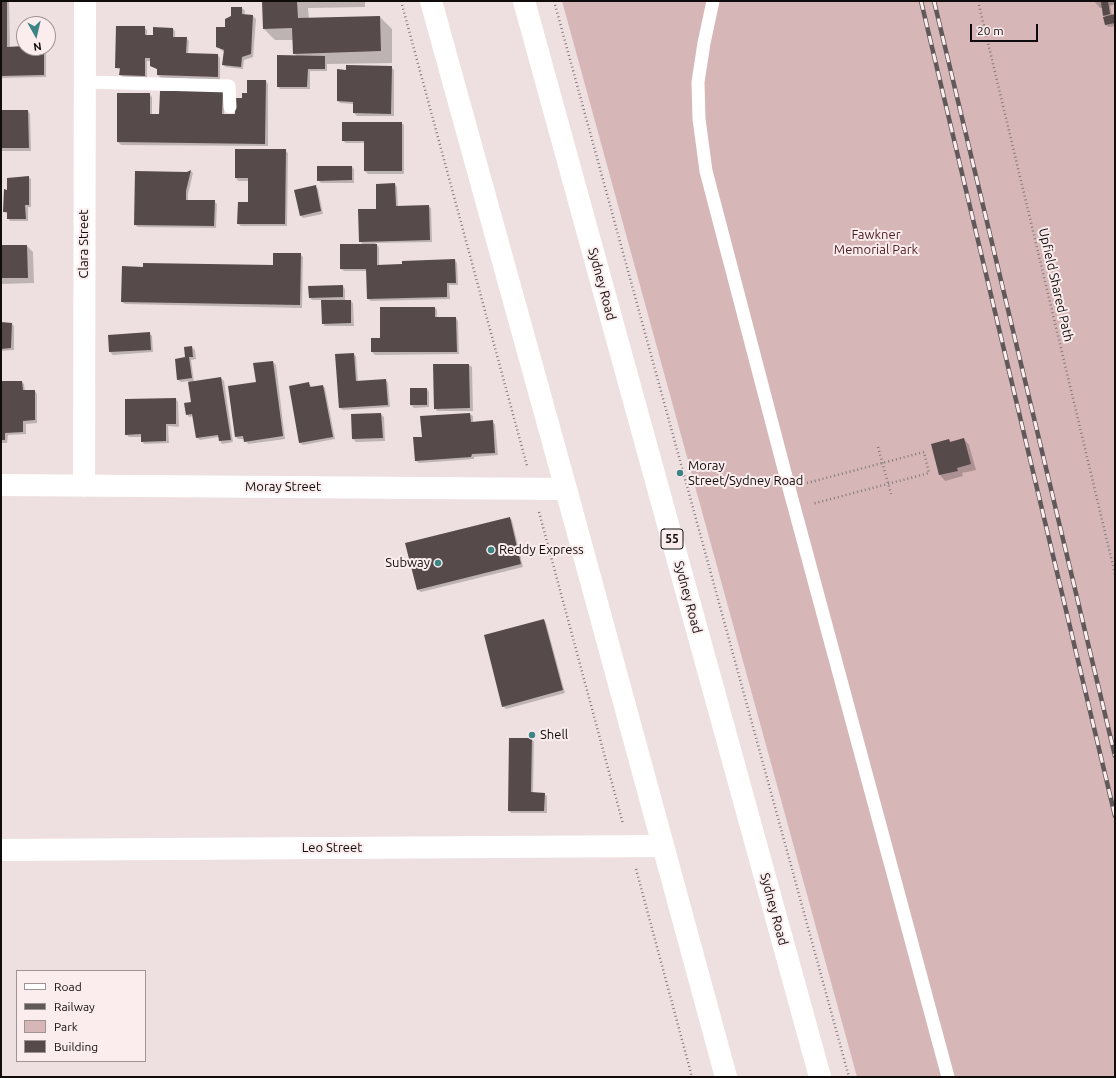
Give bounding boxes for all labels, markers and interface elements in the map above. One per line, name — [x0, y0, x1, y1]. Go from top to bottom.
north arrow — [16, 16, 56, 56]
scale bar — [972, 16, 1040, 42]
text: 20 m — [977, 24, 1004, 37]
text: N — [33, 40, 42, 53]
street label: Clara Street — [76, 210, 92, 278]
park label: Fawkner Memorial Park — [834, 227, 918, 258]
street label: Upfield Shared Path — [1035, 227, 1077, 343]
street label: Sydney Road — [585, 246, 619, 322]
place label: Moray Street/Sydney Road — [688, 458, 803, 489]
marker: Moray Street/Sydney Road — [675, 468, 685, 478]
street label: Moray Street — [245, 479, 321, 495]
road number: 55 — [661, 529, 683, 549]
place label: Reddy Express — [499, 542, 584, 558]
marker: Reddy Express — [486, 545, 496, 555]
place label: Subway — [385, 555, 430, 571]
marker: Subway — [433, 558, 443, 568]
street label: Sydney Road — [671, 559, 705, 635]
place label: Shell — [540, 727, 568, 743]
marker: Shell — [527, 730, 537, 740]
street label: Leo Street — [302, 840, 362, 856]
street label: Sydney Road — [757, 871, 791, 947]
legend — [16, 970, 146, 1062]
text: Road — [54, 980, 82, 993]
text: Railway — [54, 1000, 95, 1013]
text: Park — [54, 1020, 78, 1033]
text: Building — [54, 1040, 98, 1053]

